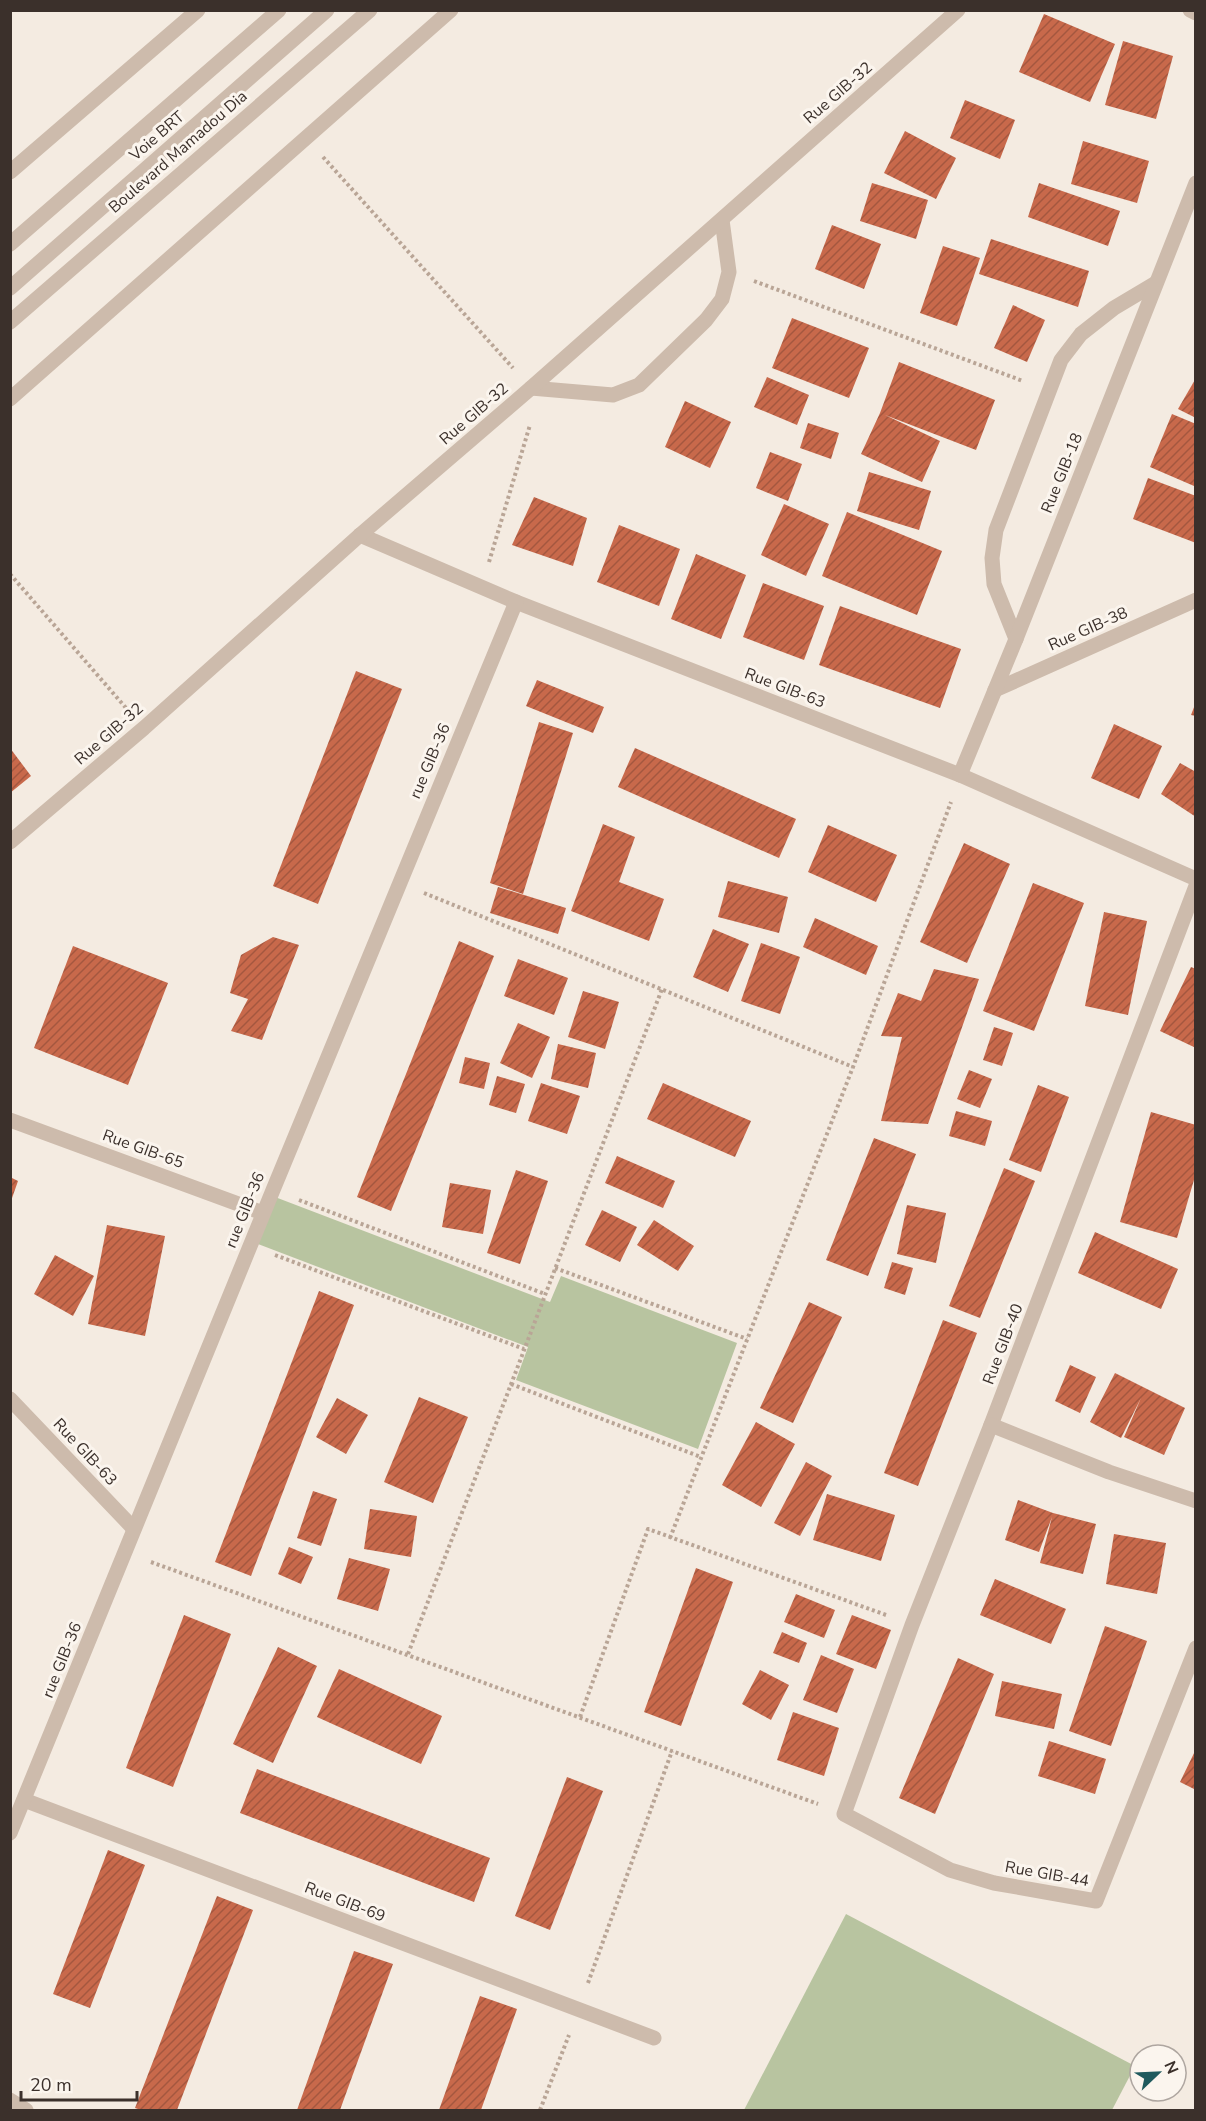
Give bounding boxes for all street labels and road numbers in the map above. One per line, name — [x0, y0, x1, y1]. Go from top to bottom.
street label: Rue GIB-32 — [799, 57, 877, 129]
street label: Boulevard Mamadou Dia — [104, 86, 252, 218]
street label: Voie BRT — [124, 106, 189, 167]
street label: Rue GIB-32 — [435, 378, 513, 450]
street label: Rue GIB-18 — [1036, 430, 1088, 516]
street label: Rue GIB-38 — [1045, 602, 1131, 656]
street label: Rue GIB-63 — [741, 663, 829, 713]
street label: Rue GIB-32 — [70, 698, 148, 770]
street label: rue GIB-36 — [404, 720, 456, 802]
street label: Rue GIB-65 — [99, 1124, 187, 1174]
street label: rue GIB-36 — [220, 1169, 270, 1251]
street label: Rue GIB-40 — [978, 1300, 1028, 1388]
street label: Rue GIB-63 — [48, 1413, 122, 1491]
street label: rue GIB-36 — [37, 1619, 87, 1701]
street label: Rue GIB-44 — [1003, 1856, 1091, 1892]
street label: Rue GIB-69 — [301, 1877, 389, 1927]

